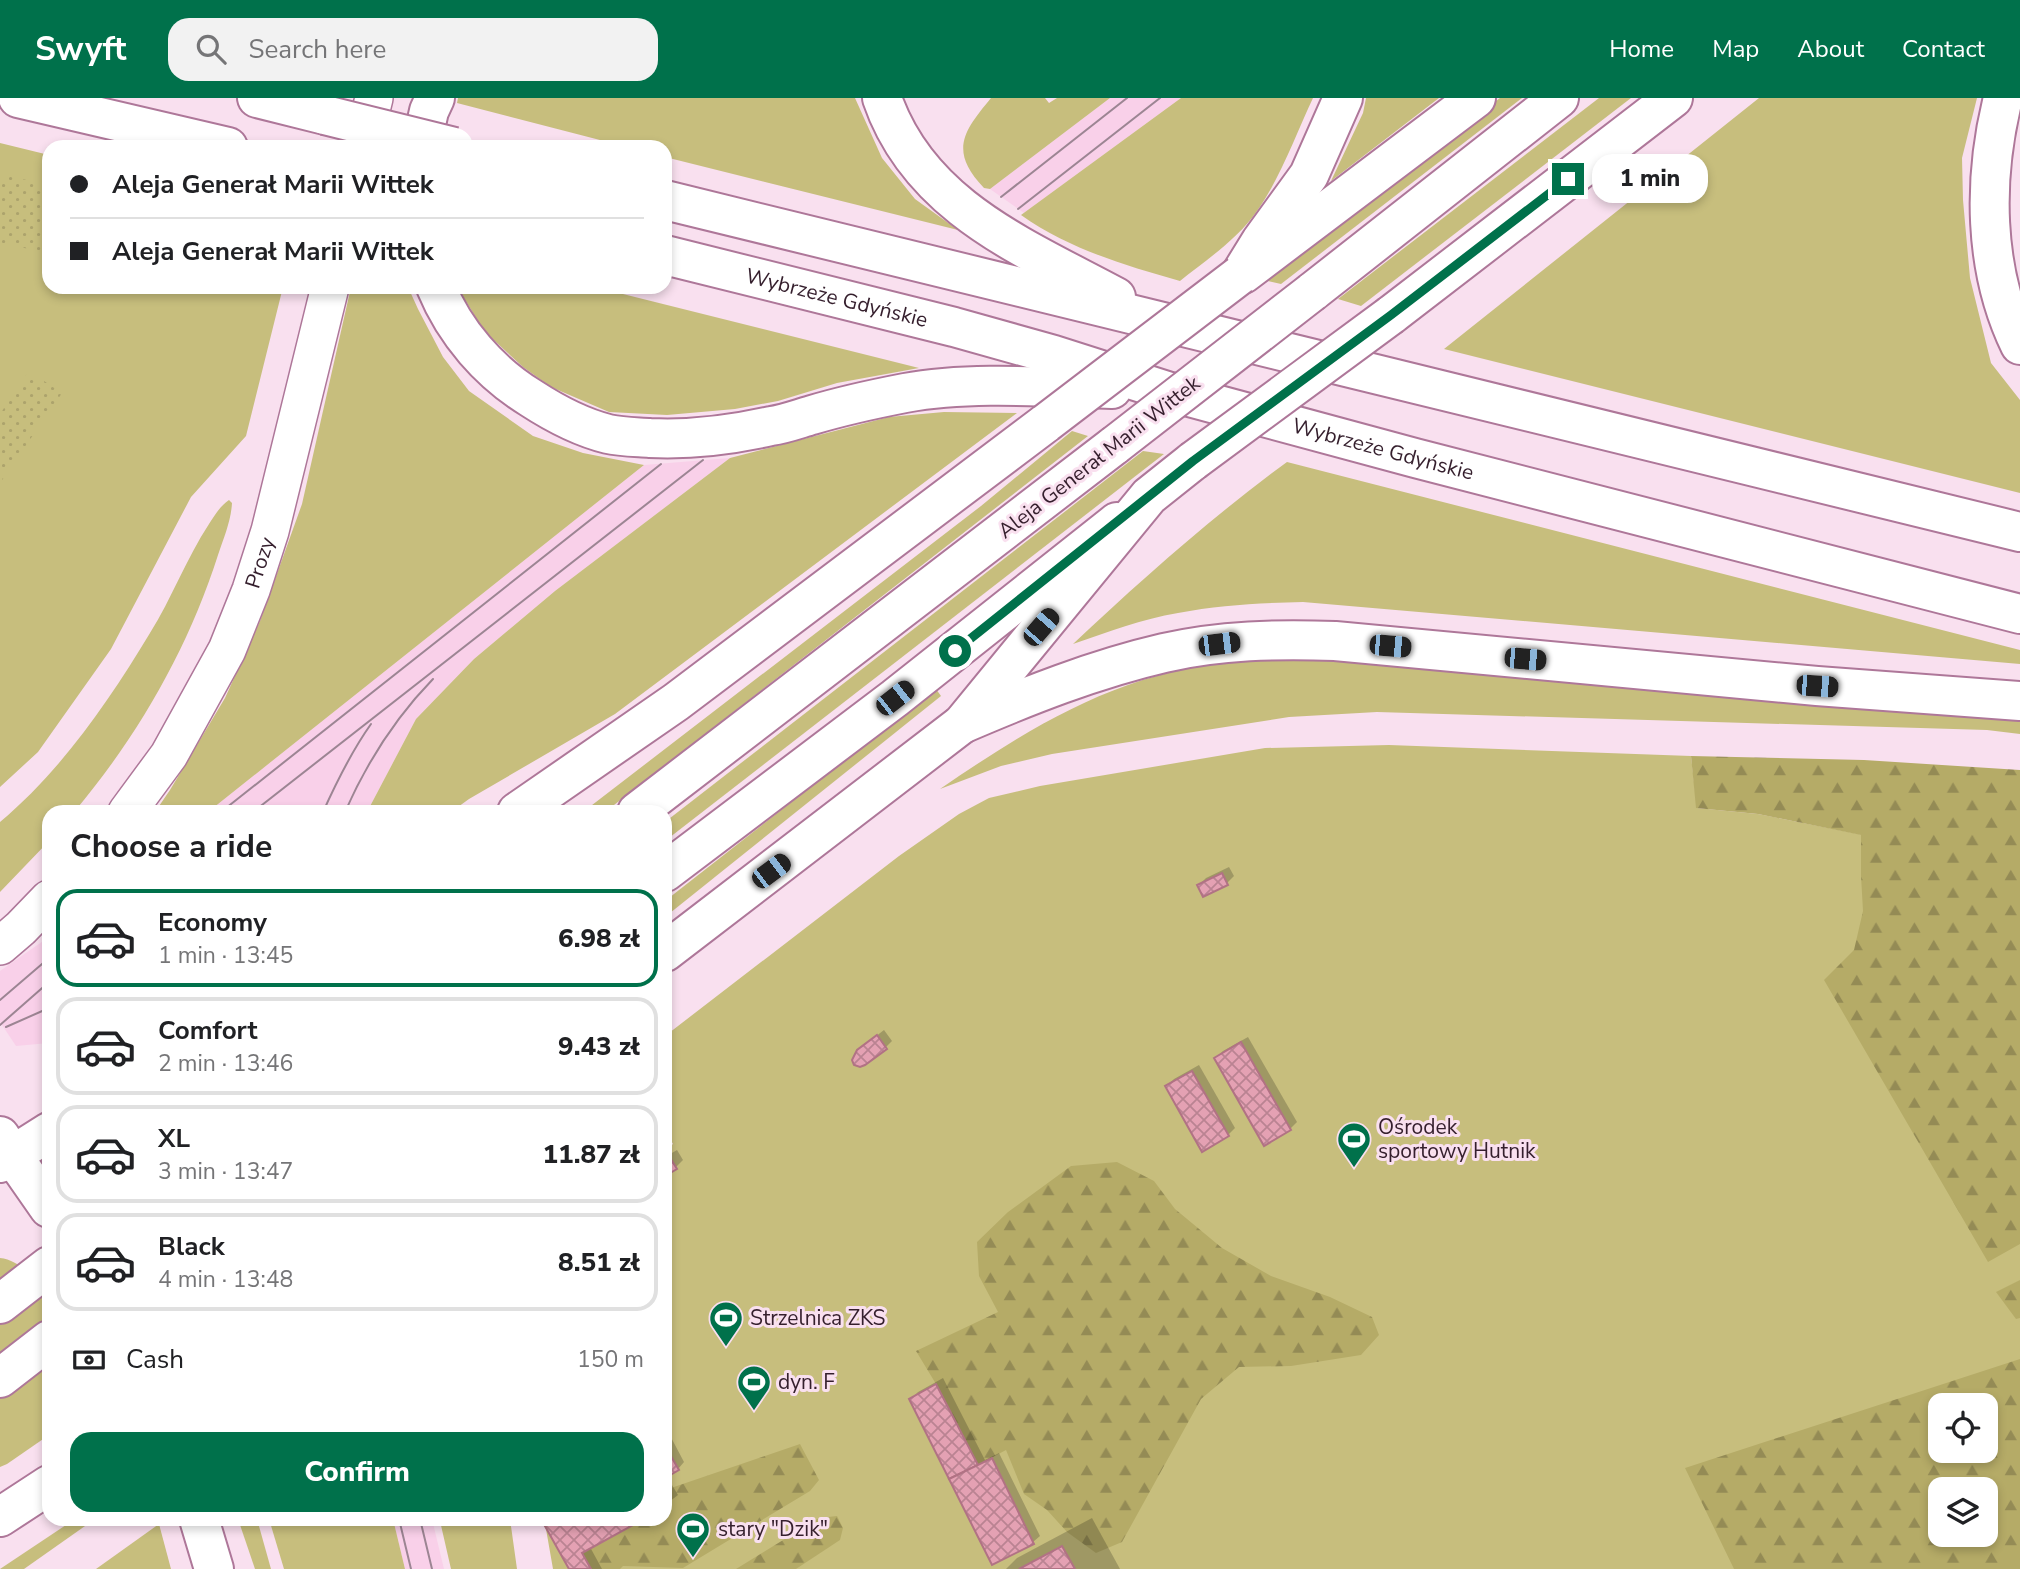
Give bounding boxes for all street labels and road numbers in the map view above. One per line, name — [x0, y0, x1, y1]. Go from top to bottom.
street label: Wybrzeże Gdyńskie — [743, 262, 931, 334]
street label: Aleja Generał Marii Wittek — [992, 369, 1206, 545]
street label: Wybrzeże Gdyńskie — [1289, 411, 1477, 487]
street label: Prozy — [238, 533, 281, 592]

